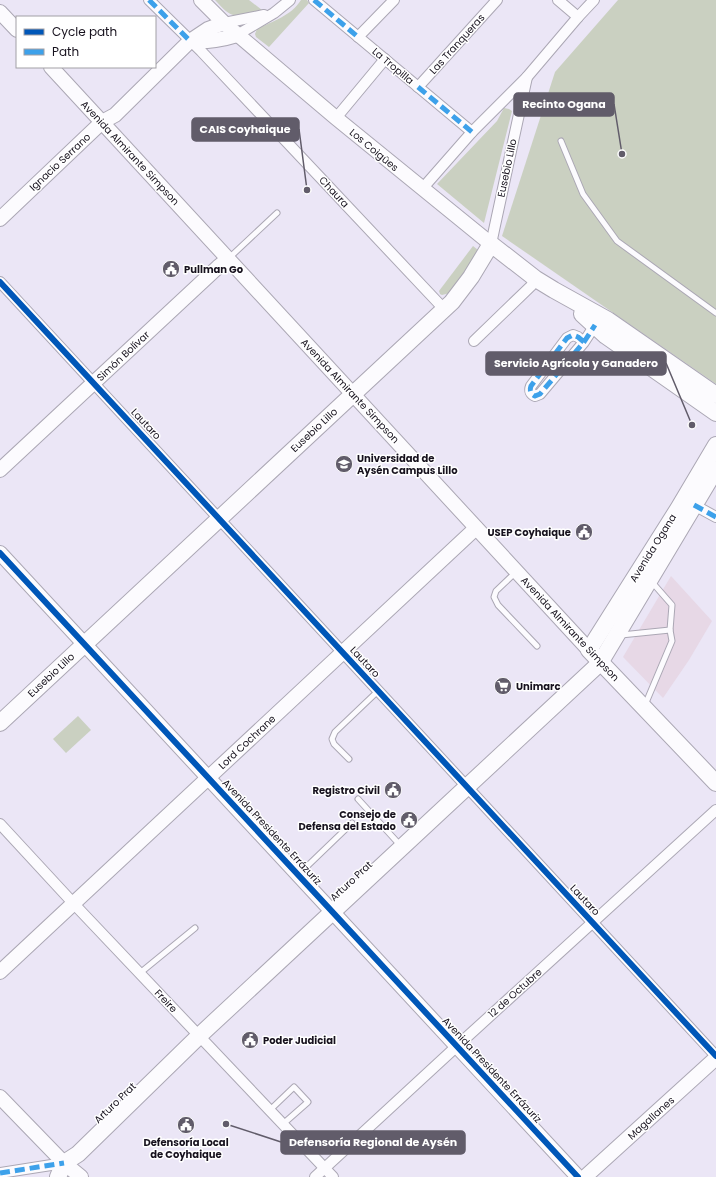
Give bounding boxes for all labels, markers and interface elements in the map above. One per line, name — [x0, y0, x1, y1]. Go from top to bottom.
street label: Las Tranqueras — [426, 11, 488, 77]
legend — [16, 16, 156, 68]
text: Cycle path — [52, 23, 117, 40]
text: Path — [52, 43, 79, 60]
street label: La Tropilla — [369, 44, 417, 88]
callout: Recinto Ogana — [514, 93, 614, 116]
text: Recinto Ogana — [522, 96, 606, 112]
street label: Avenida Almirante Simpson — [77, 97, 183, 209]
callout: CAIS Coyhaique — [192, 118, 299, 141]
text: CAIS Coyhaique — [200, 121, 291, 137]
street label: Los Coigües — [346, 125, 402, 175]
street label: Ignacio Serrano — [26, 130, 94, 194]
street label: Eusebio Lillo — [493, 137, 521, 199]
street label: Chaura — [316, 173, 352, 211]
public building icon: Pullman Go — [161, 259, 181, 279]
place label: Pullman Go — [184, 262, 244, 277]
street label: Simón Bolívar — [93, 327, 153, 385]
street label: Avenida Almirante Simpson — [297, 335, 403, 447]
callout: Servicio Agrícola y Ganadero — [486, 352, 666, 375]
text: Servicio Agrícola y Ganadero — [494, 355, 658, 371]
street label: Eusebio Lillo — [287, 404, 341, 456]
street label: Lautaro — [128, 405, 164, 443]
place label: Universidad de Aysén Campus Lillo — [357, 451, 458, 478]
school or university icon: Universidad de Aysén Campus Lillo — [334, 454, 354, 474]
street label: Avenida Ogana — [626, 511, 680, 585]
public building icon: USEP Coyhaique — [574, 522, 594, 542]
place label: USEP Coyhaique — [488, 525, 571, 540]
street label: Avenida Almirante Simpson — [517, 573, 623, 685]
street label: Lautaro — [347, 643, 383, 681]
street label: Eusebio Lillo — [24, 649, 78, 701]
supermarket icon: Unimarc — [493, 676, 513, 696]
place label: Unimarc — [516, 679, 560, 694]
street label: Lord Cochrane — [215, 711, 279, 773]
street label: Avenida Presidente Errázuriz — [219, 776, 325, 889]
public building icon: Registro Civil — [383, 780, 403, 800]
place label: Registro Civil — [312, 783, 380, 798]
place label: Consejo de Defensa del Estado — [299, 807, 397, 834]
public building icon: Consejo de Defensa del Estado — [399, 810, 419, 830]
street label: Arturo Prat — [326, 857, 376, 905]
street label: Lautaro — [567, 881, 603, 919]
street label: 12 de Octubre — [485, 965, 545, 1021]
street label: Freire — [151, 986, 181, 1016]
street label: Avenida Presidente Errázuriz — [439, 1014, 545, 1127]
public building icon: Poder Judicial — [240, 1030, 260, 1050]
place label: Poder Judicial — [263, 1033, 336, 1048]
street label: Arturo Prat — [91, 1079, 140, 1127]
street label: Magallanes — [624, 1093, 678, 1143]
public building icon: Defensoría Local de Coyhaique — [176, 1115, 196, 1135]
callout: Defensoría Regional de Aysén — [281, 1131, 465, 1154]
text: Defensoría Regional de Aysén — [289, 1134, 457, 1150]
place label: Defensoría Local de Coyhaique — [143, 1135, 229, 1162]

